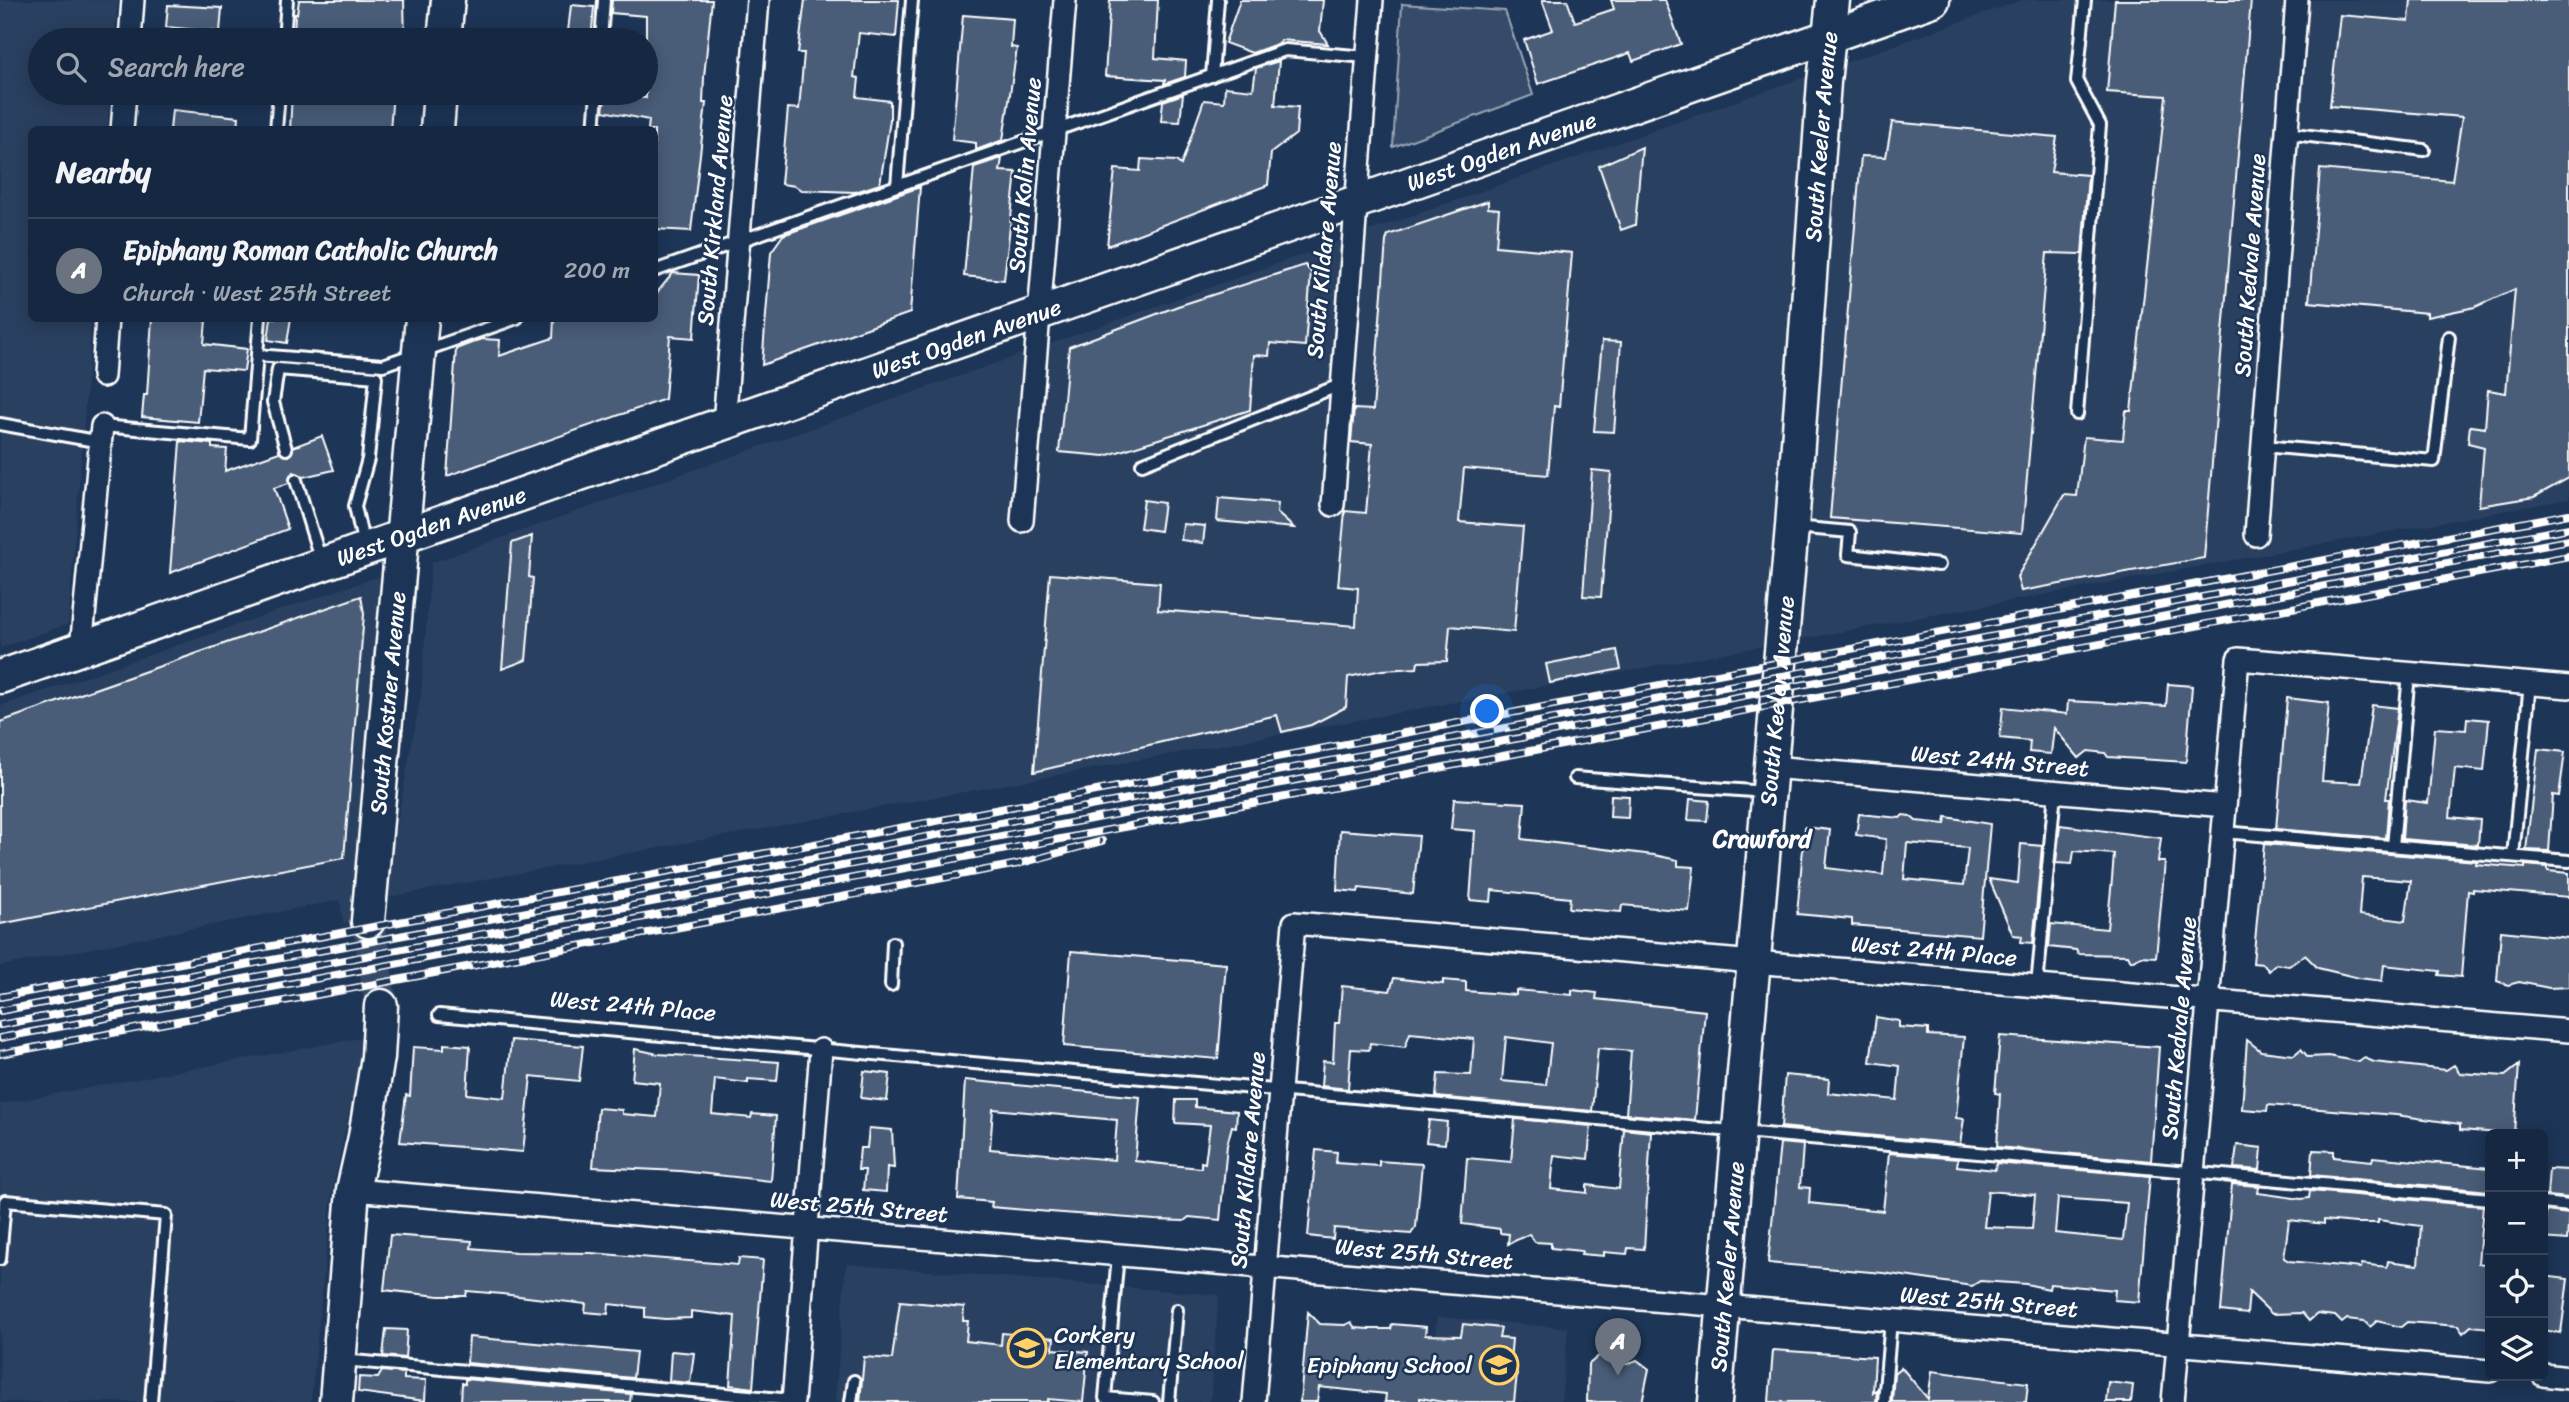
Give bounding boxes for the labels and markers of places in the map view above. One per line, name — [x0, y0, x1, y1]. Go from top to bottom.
place label: Corkery Elementary School — [1054, 1315, 1244, 1382]
pin: A — [1595, 1318, 1641, 1376]
school or university icon: Corkery Elementary School — [1006, 1327, 1048, 1369]
school or university icon: Epiphany School — [1478, 1344, 1520, 1386]
place label: Epiphany School — [1307, 1345, 1472, 1386]

